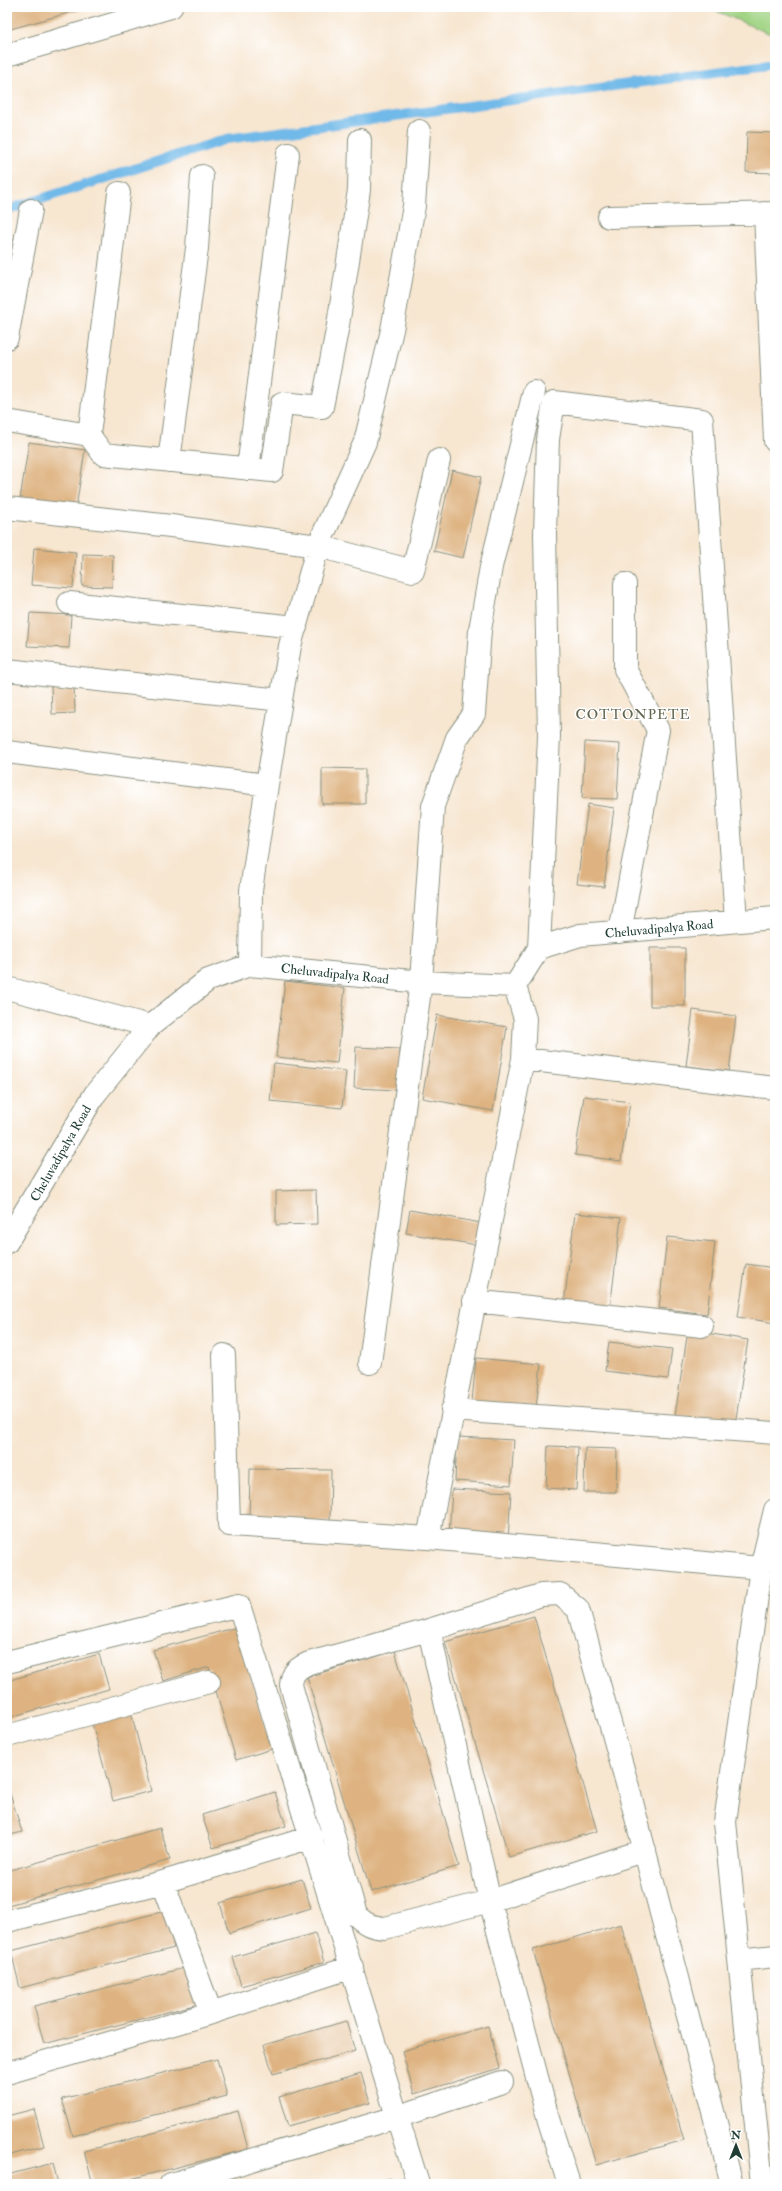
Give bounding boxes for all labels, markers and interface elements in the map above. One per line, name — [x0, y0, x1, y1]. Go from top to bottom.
district label: COTTONPETE — [575, 706, 691, 723]
street label: Cheluvadipalya Road — [604, 916, 715, 943]
street label: Cheluvadipalya Road — [280, 960, 390, 989]
street label: Cheluvadipalya Road — [27, 1102, 96, 1205]
north arrow — [716, 2125, 756, 2165]
text: N — [730, 2129, 742, 2142]

